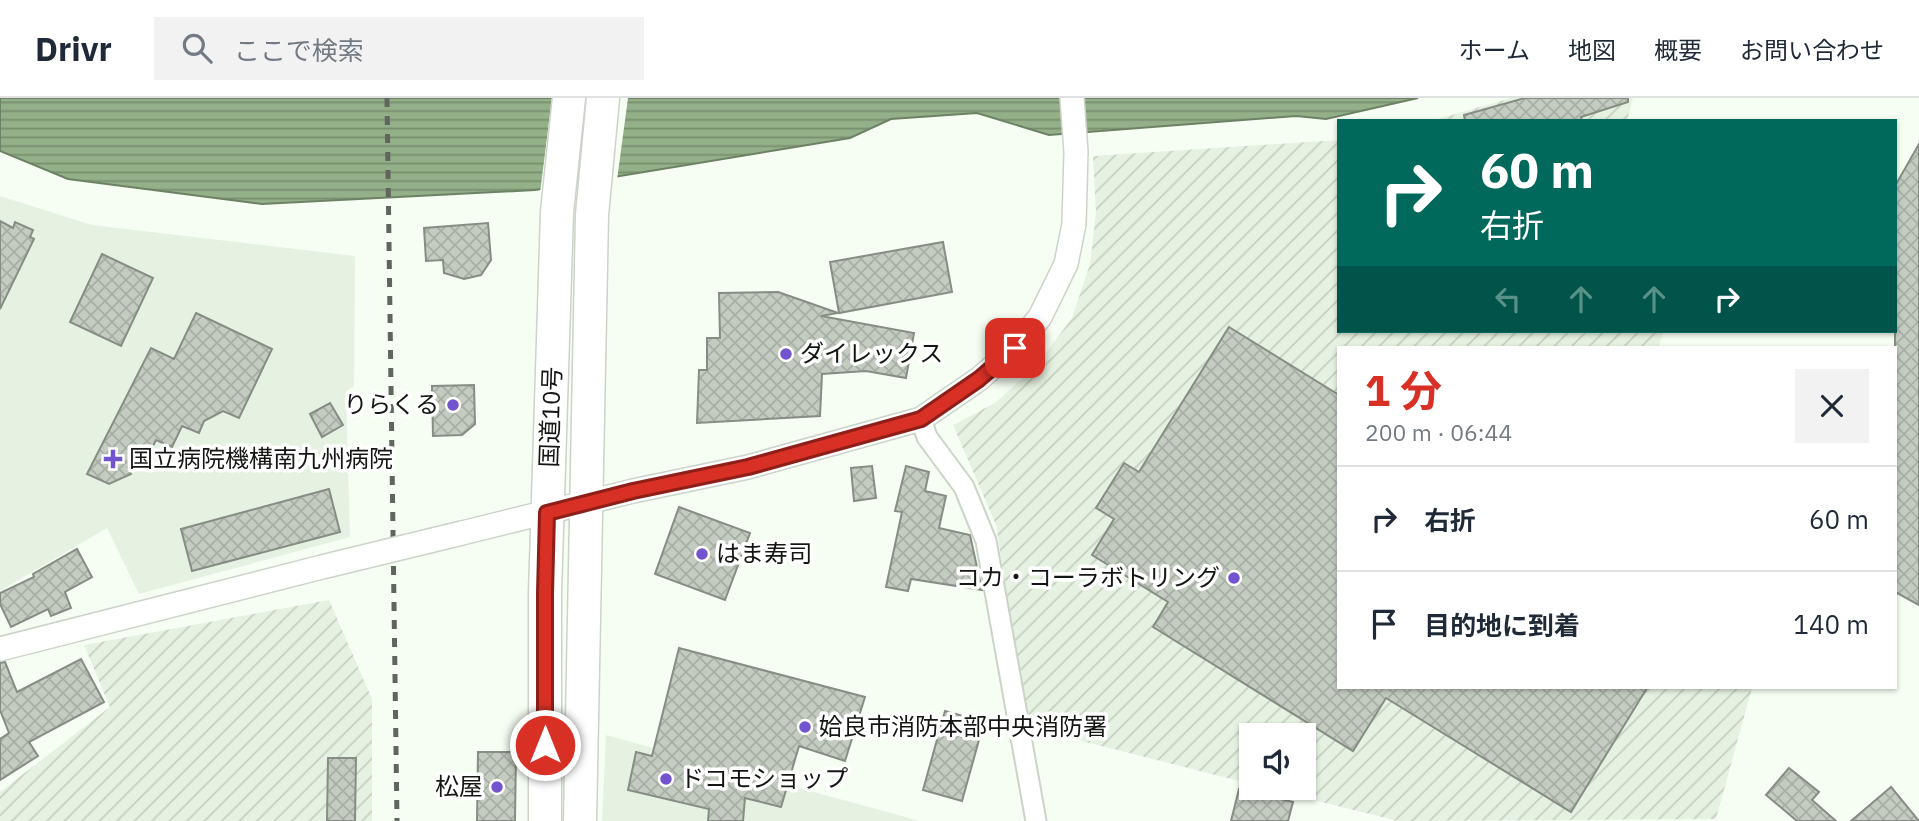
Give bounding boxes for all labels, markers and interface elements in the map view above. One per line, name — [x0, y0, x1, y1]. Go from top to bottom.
search box — [154, 17, 644, 80]
text: Drivr — [35, 27, 112, 70]
icon: search — [178, 29, 216, 67]
text: ここで検索 — [234, 33, 364, 67]
text: ホーム — [1459, 34, 1530, 66]
text: 地図 — [1568, 34, 1616, 66]
text: 概要 — [1654, 34, 1702, 66]
text: お問い合わせ — [1740, 34, 1884, 66]
text: 60 m — [1480, 138, 1594, 201]
icon: right — [1365, 147, 1456, 238]
text: 右折 — [1480, 204, 1544, 246]
icon: left — [1489, 280, 1527, 318]
icon: ahead — [1562, 280, 1600, 318]
icon: ahead — [1635, 280, 1673, 318]
icon: right — [1708, 280, 1746, 318]
pin — [985, 318, 1045, 378]
icon: arrive — [996, 329, 1034, 367]
place label: ダイレックス — [800, 337, 943, 369]
marker: ダイレックス — [778, 346, 794, 362]
text: 1 分 — [1365, 363, 1442, 418]
street label: 国道10号 — [532, 366, 568, 468]
button: close — [1795, 369, 1869, 443]
place label: りらくる — [343, 388, 439, 420]
marker: りらくる — [445, 397, 461, 413]
text: 200 m · 06:44 — [1365, 417, 1512, 447]
place label: 国立病院機構南九州病院 — [129, 442, 393, 474]
marker: 国立病院機構南九州病院 — [103, 449, 123, 469]
icon: right — [1365, 500, 1403, 538]
text: 60 m — [1809, 502, 1869, 536]
text: 右折 — [1424, 503, 1476, 537]
place label: はま寿司 — [716, 537, 812, 569]
marker: はま寿司 — [694, 546, 710, 562]
place label: コカ・コーラボトリング — [956, 561, 1220, 593]
marker: コカ・コーラボトリング — [1226, 570, 1242, 586]
icon: arrive — [1365, 605, 1403, 643]
text: 140 m — [1793, 607, 1869, 641]
text: 目的地に到着 — [1424, 608, 1580, 642]
position arrow — [508, 708, 582, 782]
place label: 姶良市消防本部中央消防署 — [819, 710, 1107, 742]
marker: 姶良市消防本部中央消防署 — [797, 719, 813, 735]
map controls — [1239, 723, 1316, 800]
button: sound — [1239, 723, 1316, 800]
place label: ドコモショップ — [680, 762, 848, 794]
place label: 松屋 — [435, 770, 483, 802]
marker: ドコモショップ — [658, 771, 674, 787]
marker: 松屋 — [489, 779, 505, 795]

